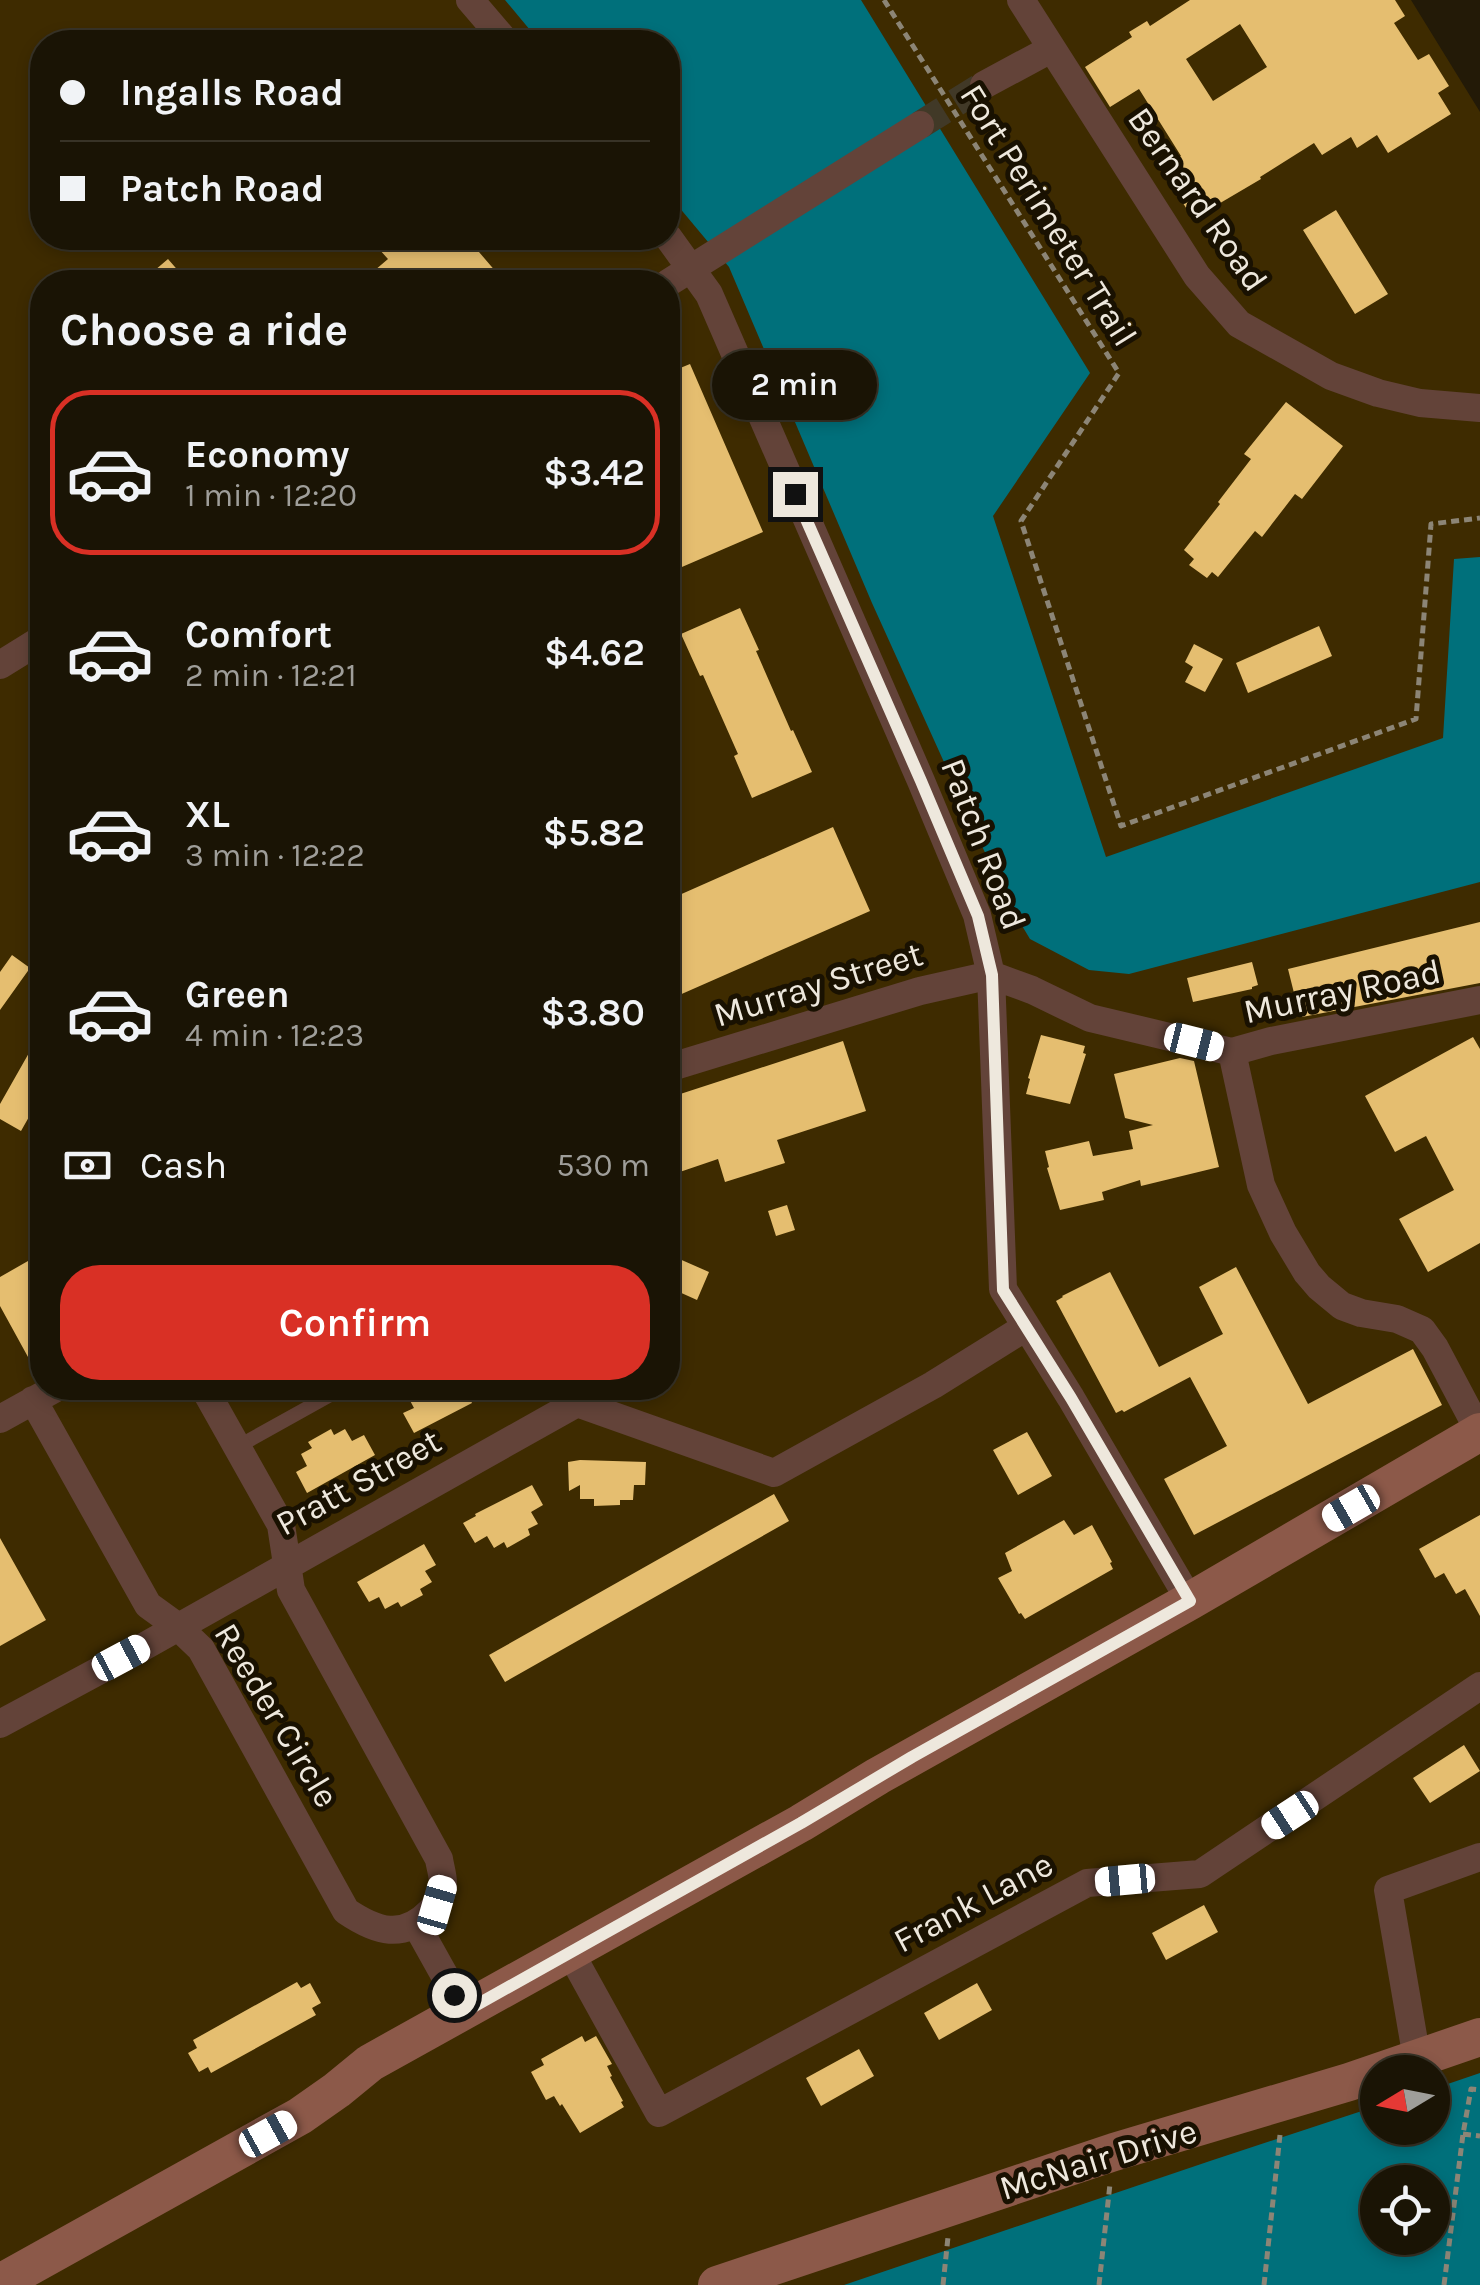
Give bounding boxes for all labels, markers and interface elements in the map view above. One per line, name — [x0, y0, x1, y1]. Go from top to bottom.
text: Ingalls Road — [120, 70, 344, 115]
street label: Fort Perimeter Trail — [951, 77, 1146, 354]
street label: Bernard Road — [1119, 99, 1276, 299]
text: Patch Road — [120, 166, 324, 211]
text: Choose a ride — [60, 304, 348, 356]
callout: 2 min — [712, 349, 878, 419]
text: 2 min — [751, 366, 838, 403]
icon: car — [65, 428, 155, 518]
text: Economy — [185, 432, 349, 477]
text: $3.42 — [543, 450, 645, 495]
route end — [773, 472, 818, 517]
text: 1 min · 12:20 — [185, 477, 357, 514]
icon: car — [65, 608, 155, 698]
text: Comfort — [185, 612, 332, 657]
text: $4.62 — [544, 630, 645, 675]
text: 2 min · 12:21 — [185, 657, 356, 694]
street label: Patch Road — [932, 753, 1035, 935]
icon: car — [65, 788, 155, 878]
text: XL — [185, 792, 230, 837]
text: $5.82 — [543, 810, 645, 855]
text: 3 min · 12:22 — [185, 837, 365, 874]
street label: Murray Street — [709, 933, 927, 1036]
street label: Murray Road — [1240, 951, 1444, 1032]
icon: car — [65, 968, 155, 1058]
text: Green — [185, 972, 290, 1017]
text: $3.80 — [540, 990, 645, 1035]
text: 4 min · 12:23 — [185, 1017, 364, 1054]
car — [1161, 1020, 1227, 1064]
icon: cash — [60, 1138, 115, 1193]
text: Cash — [140, 1143, 227, 1188]
text: 530 m — [557, 1147, 650, 1184]
button: Confirm — [60, 1265, 650, 1380]
street label: Pratt Street — [269, 1420, 448, 1544]
car — [1318, 1480, 1384, 1536]
street label: Reeder Circle — [206, 1616, 348, 1815]
car — [87, 1631, 155, 1685]
car — [1257, 1786, 1323, 1844]
street label: Frank Lane — [887, 1843, 1060, 1961]
car — [1094, 1862, 1156, 1898]
car — [414, 1872, 460, 1938]
route start — [432, 1973, 477, 2018]
north arrow — [1360, 2055, 1450, 2145]
map controls — [1360, 2055, 1450, 2255]
car — [234, 2106, 302, 2162]
street label: McNair Drive — [995, 2110, 1202, 2209]
button: locate — [1360, 2165, 1450, 2255]

